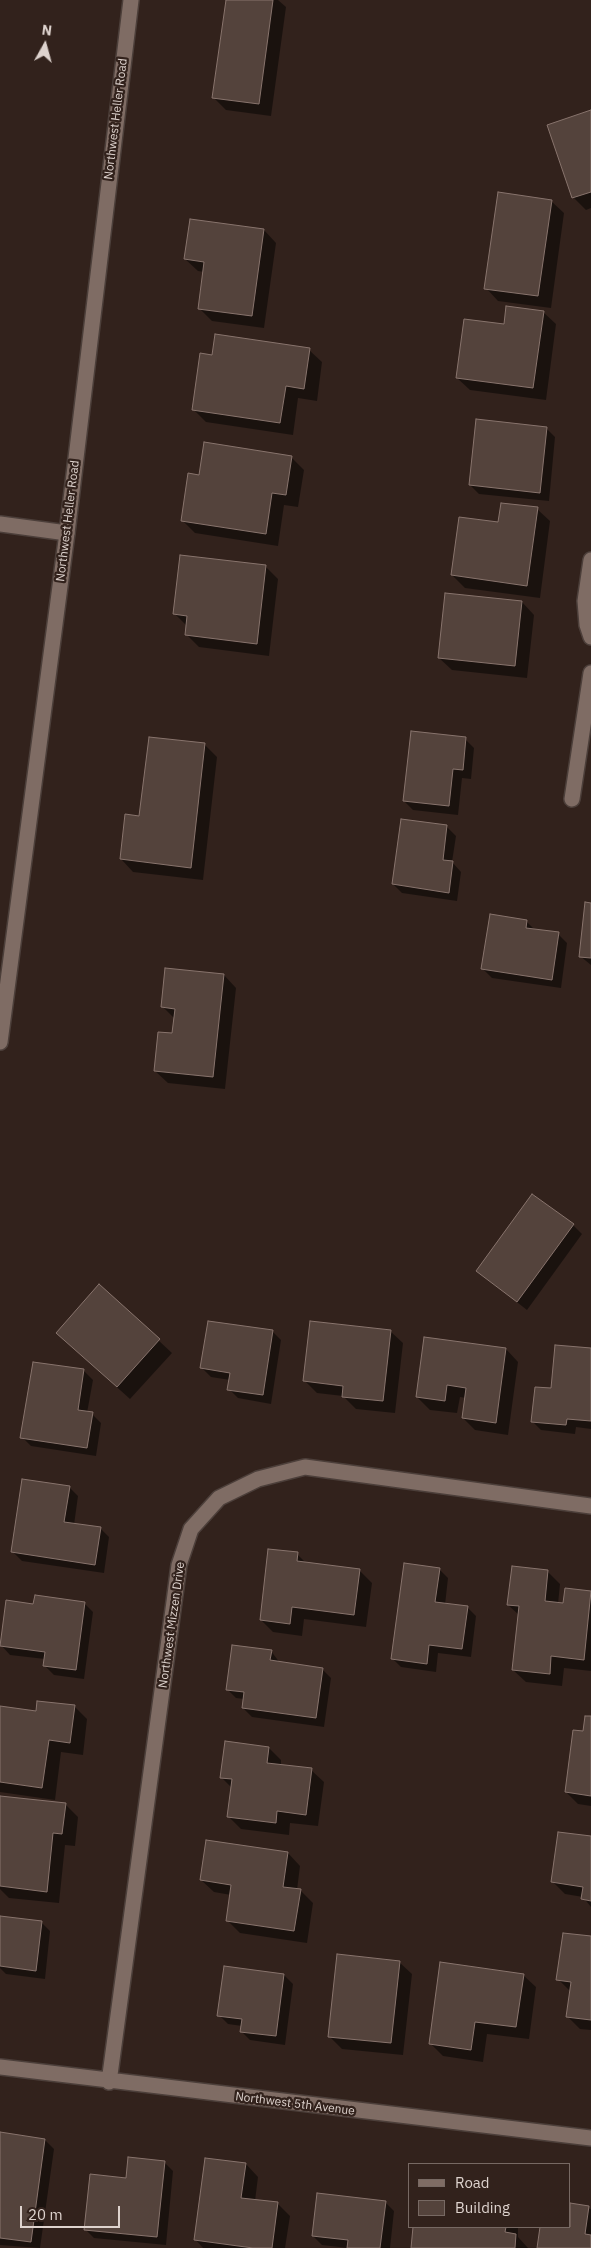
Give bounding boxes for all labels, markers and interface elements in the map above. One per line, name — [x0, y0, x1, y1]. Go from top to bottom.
north arrow — [20, 20, 70, 70]
text: N — [41, 21, 53, 40]
street label: Northwest Heller Road — [101, 58, 131, 180]
street label: Northwest Heller Road — [53, 460, 83, 582]
street label: Northwest Mizzen Drive — [156, 1561, 188, 1689]
street label: Northwest 5th Avenue — [234, 2090, 356, 2118]
legend — [408, 2163, 571, 2228]
text: Road — [455, 2173, 490, 2192]
scale bar — [22, 2196, 122, 2228]
text: Building — [455, 2198, 510, 2217]
text: 20 m — [28, 2205, 63, 2224]

